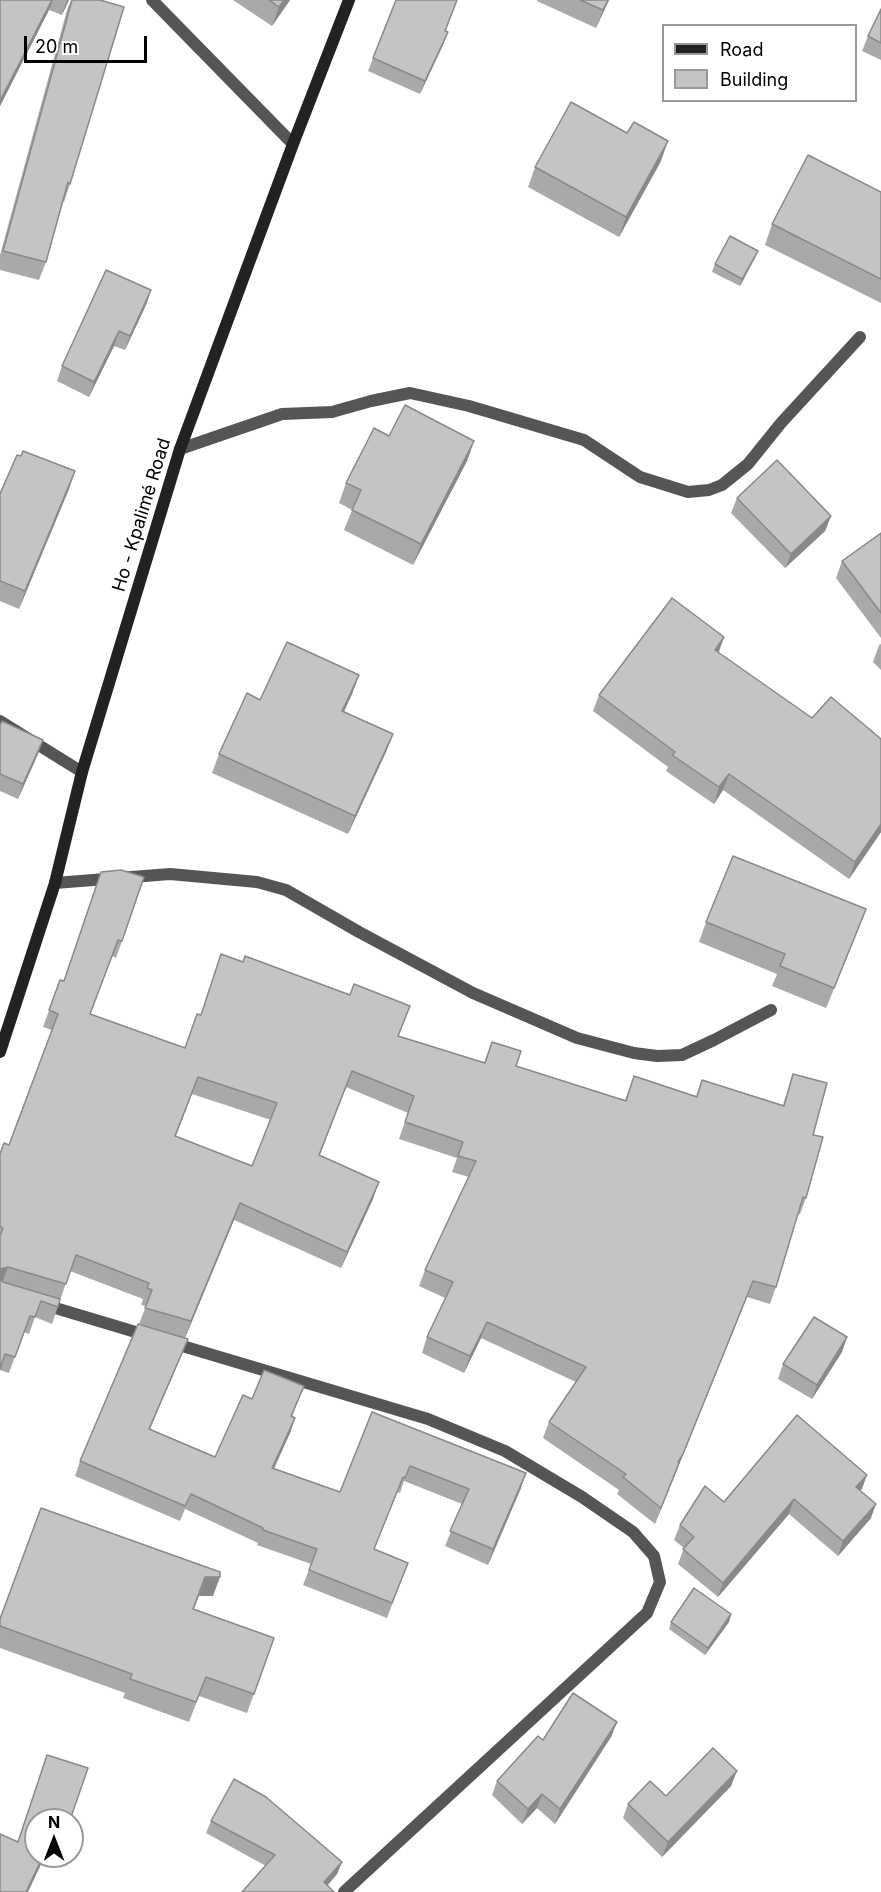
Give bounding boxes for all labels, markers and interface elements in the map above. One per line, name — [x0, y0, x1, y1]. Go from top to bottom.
scale bar — [27, 24, 150, 62]
legend — [662, 24, 857, 102]
text: 20 m — [35, 36, 78, 57]
text: Road — [720, 39, 763, 60]
text: Building — [720, 69, 788, 90]
street label: Ho - Kpalimé Road — [108, 436, 176, 594]
north arrow — [24, 1808, 84, 1868]
text: N — [48, 1812, 60, 1832]

